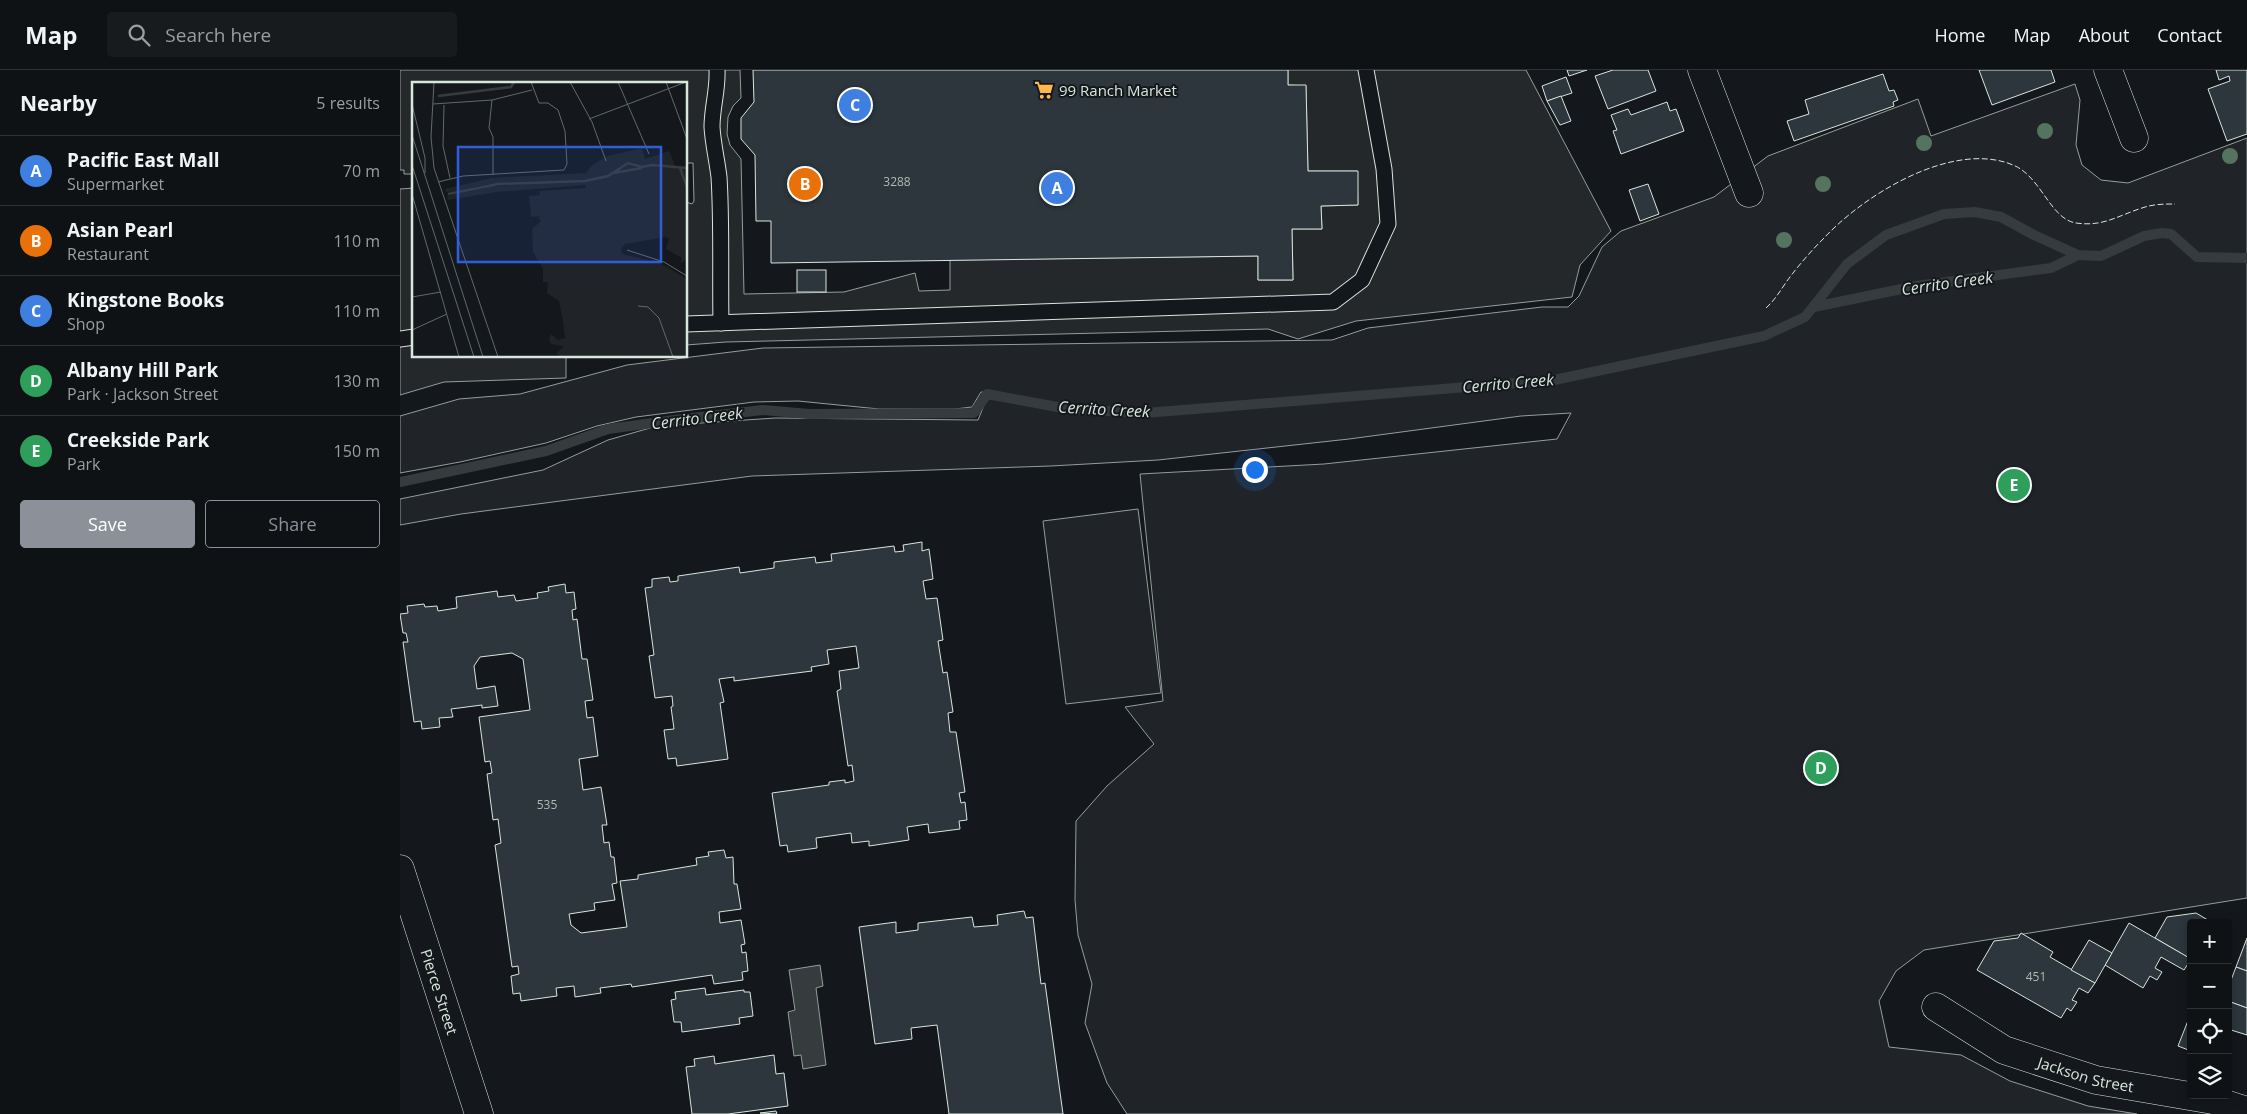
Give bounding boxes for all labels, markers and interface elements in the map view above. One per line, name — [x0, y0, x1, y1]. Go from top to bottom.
search box — [107, 12, 457, 57]
text: Map — [25, 18, 77, 51]
icon: search — [125, 21, 153, 49]
text: Search here — [165, 22, 271, 48]
text: Home — [1935, 23, 1985, 47]
text: Map — [2013, 23, 2051, 47]
text: About — [2079, 23, 2129, 47]
text: Contact — [2157, 23, 2222, 47]
supermarket icon: 99 Ranch Market — [1033, 79, 1055, 101]
place label: 99 Ranch Market — [1059, 80, 1177, 100]
inset map — [412, 82, 688, 358]
pin: C — [839, 86, 871, 124]
text: Nearby — [20, 89, 97, 117]
text: 5 results — [316, 92, 380, 114]
text: Pacific East Mall — [67, 147, 220, 173]
text: A — [30, 160, 42, 182]
text: 70 m — [343, 160, 380, 182]
pin: B — [789, 165, 821, 203]
pin: A — [1041, 169, 1073, 207]
text: Supermarket — [67, 173, 164, 195]
house number: 3288 — [883, 173, 911, 190]
text: Asian Pearl — [67, 217, 173, 243]
text: B — [31, 230, 41, 252]
text: 110 m — [334, 230, 380, 252]
text: Restaurant — [67, 243, 149, 265]
water label: Cerrito Creek — [1900, 266, 1995, 300]
text: Kingstone Books — [67, 287, 224, 313]
text: C — [31, 300, 41, 322]
text: 110 m — [334, 300, 380, 322]
text: Shop — [67, 313, 105, 335]
text: Albany Hill Park — [67, 357, 218, 383]
water label: Cerrito Creek — [1461, 368, 1556, 398]
text: D — [30, 370, 42, 392]
text: 130 m — [334, 370, 380, 392]
text: Park · Jackson Street — [67, 383, 218, 405]
water label: Cerrito Creek — [1057, 396, 1152, 422]
water label: Cerrito Creek — [650, 401, 745, 435]
text: Creekside Park — [67, 427, 209, 453]
text: E — [32, 440, 40, 462]
text: 150 m — [334, 440, 380, 462]
text: Park — [67, 453, 100, 475]
your location — [1242, 457, 1268, 483]
pin: E — [1998, 466, 2030, 504]
button: Save — [20, 500, 195, 548]
button: Share — [205, 500, 380, 548]
pin: D — [1805, 749, 1837, 787]
house number: 535 — [537, 796, 557, 813]
map controls — [2187, 919, 2232, 1099]
button: + — [2187, 919, 2232, 964]
street label: Pierce Street — [416, 946, 463, 1037]
button: − — [2187, 964, 2232, 1009]
house number: 451 — [2026, 968, 2046, 985]
button: locate — [2187, 1009, 2232, 1054]
street label: Jackson Street — [2033, 1051, 2135, 1096]
button: layers — [2187, 1054, 2232, 1099]

